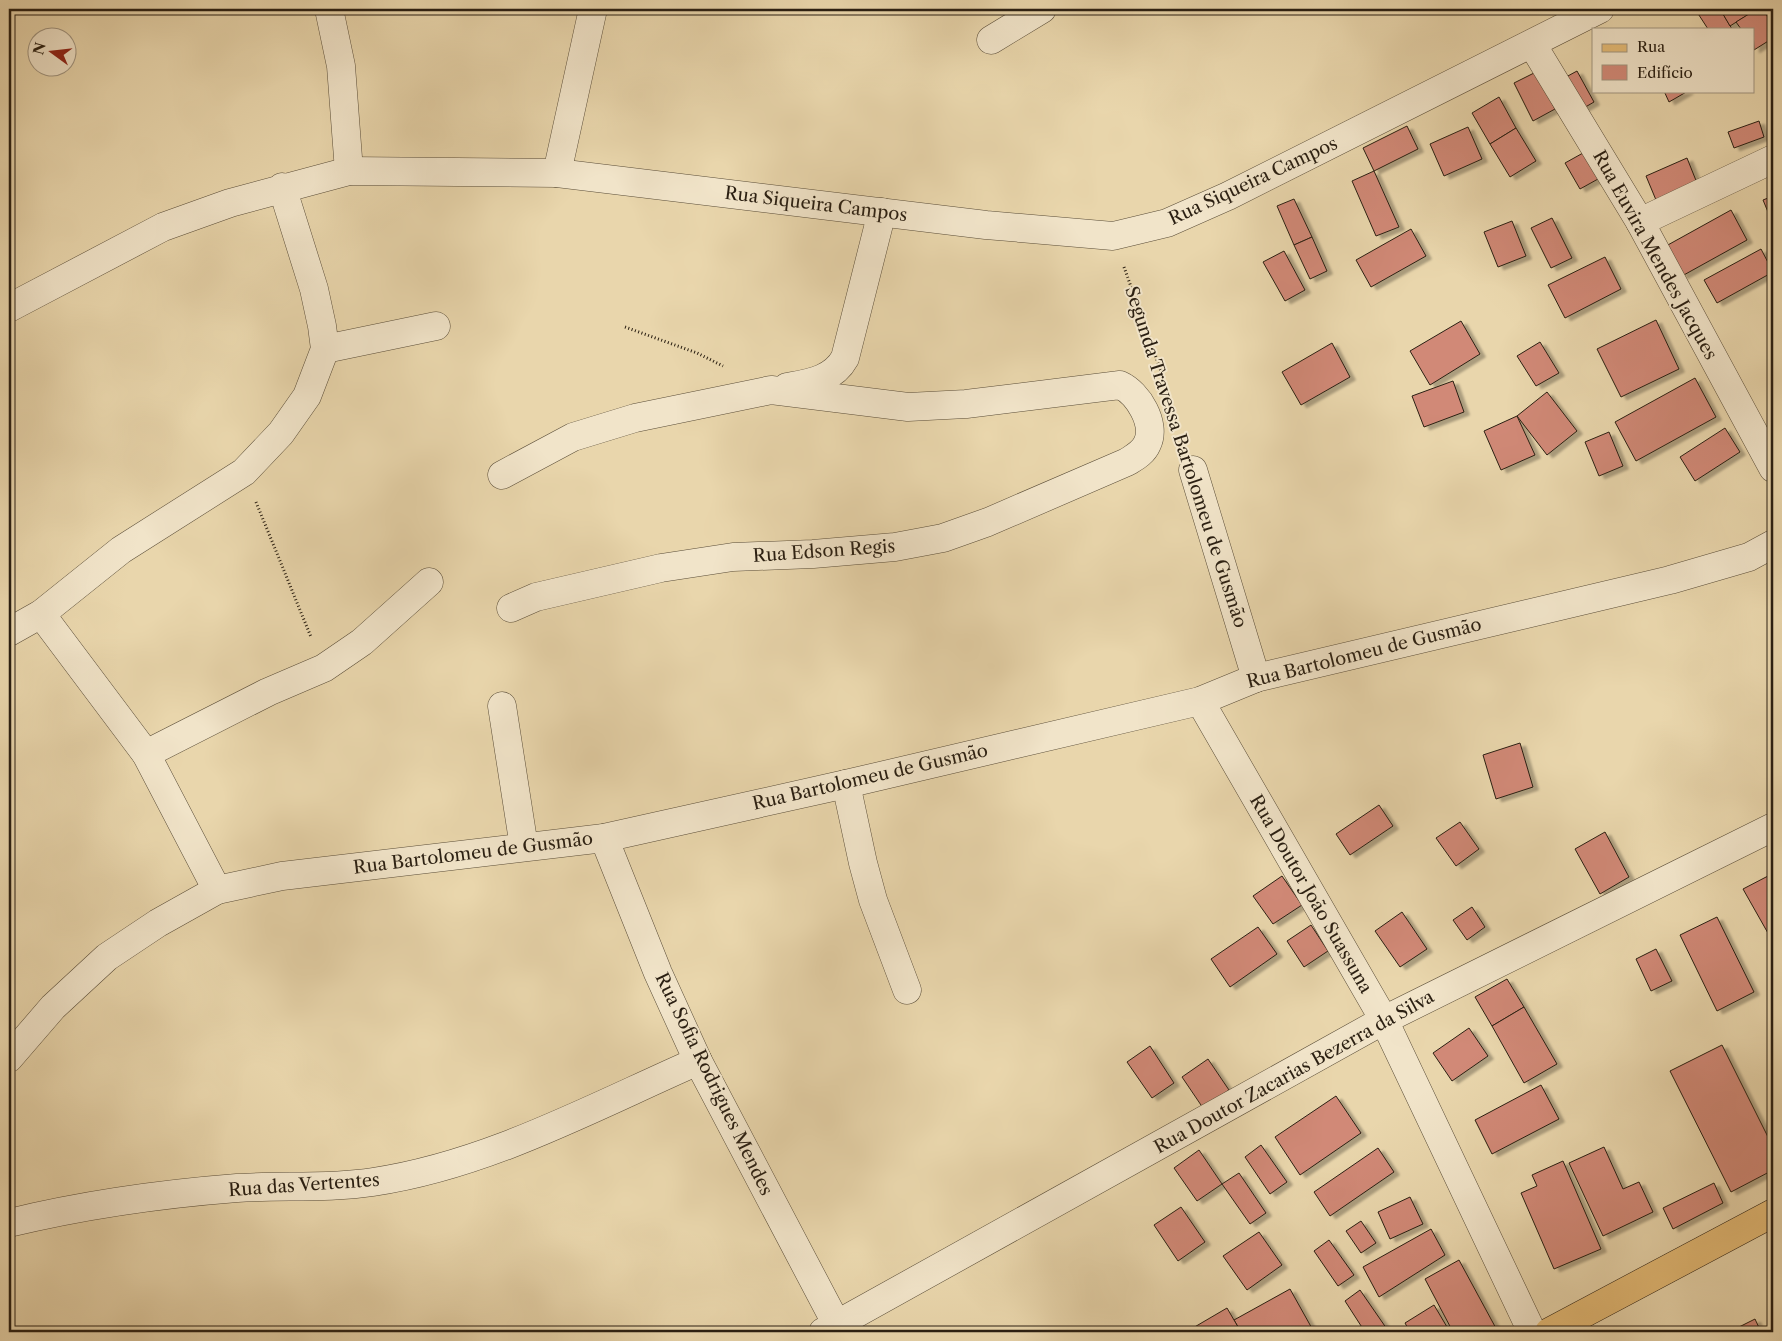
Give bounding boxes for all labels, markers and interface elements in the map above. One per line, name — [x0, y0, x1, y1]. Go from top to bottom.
north arrow — [28, 28, 78, 78]
legend — [1592, 28, 1754, 92]
text: Rua — [1637, 37, 1665, 56]
text: N — [29, 40, 50, 57]
text: Edifício — [1637, 63, 1693, 82]
street label: Rua Siqueira Campos — [1165, 132, 1341, 230]
street label: Rua Euvira Mendes Jacques — [1588, 146, 1722, 364]
street label: Rua Siqueira Campos — [723, 182, 909, 226]
street label: Segunda Travessa Bartolomeu de Gusmão — [1120, 283, 1252, 631]
street label: Rua Edson Regis — [752, 535, 896, 567]
street label: Rua Bartolomeu de Gusmão — [1244, 613, 1484, 693]
street label: Rua Bartolomeu de Gusmão — [750, 739, 990, 815]
street label: Rua Doutor João Suassuna — [1245, 791, 1377, 998]
street label: Rua Bartolomeu de Gusmão — [352, 827, 594, 879]
street label: Rua Sofia Rodrigues Mendes — [650, 969, 778, 1199]
street label: Rua Doutor Zacarias Bezerra da Silva — [1150, 985, 1438, 1158]
street label: Rua das Vertentes — [228, 1169, 380, 1201]

